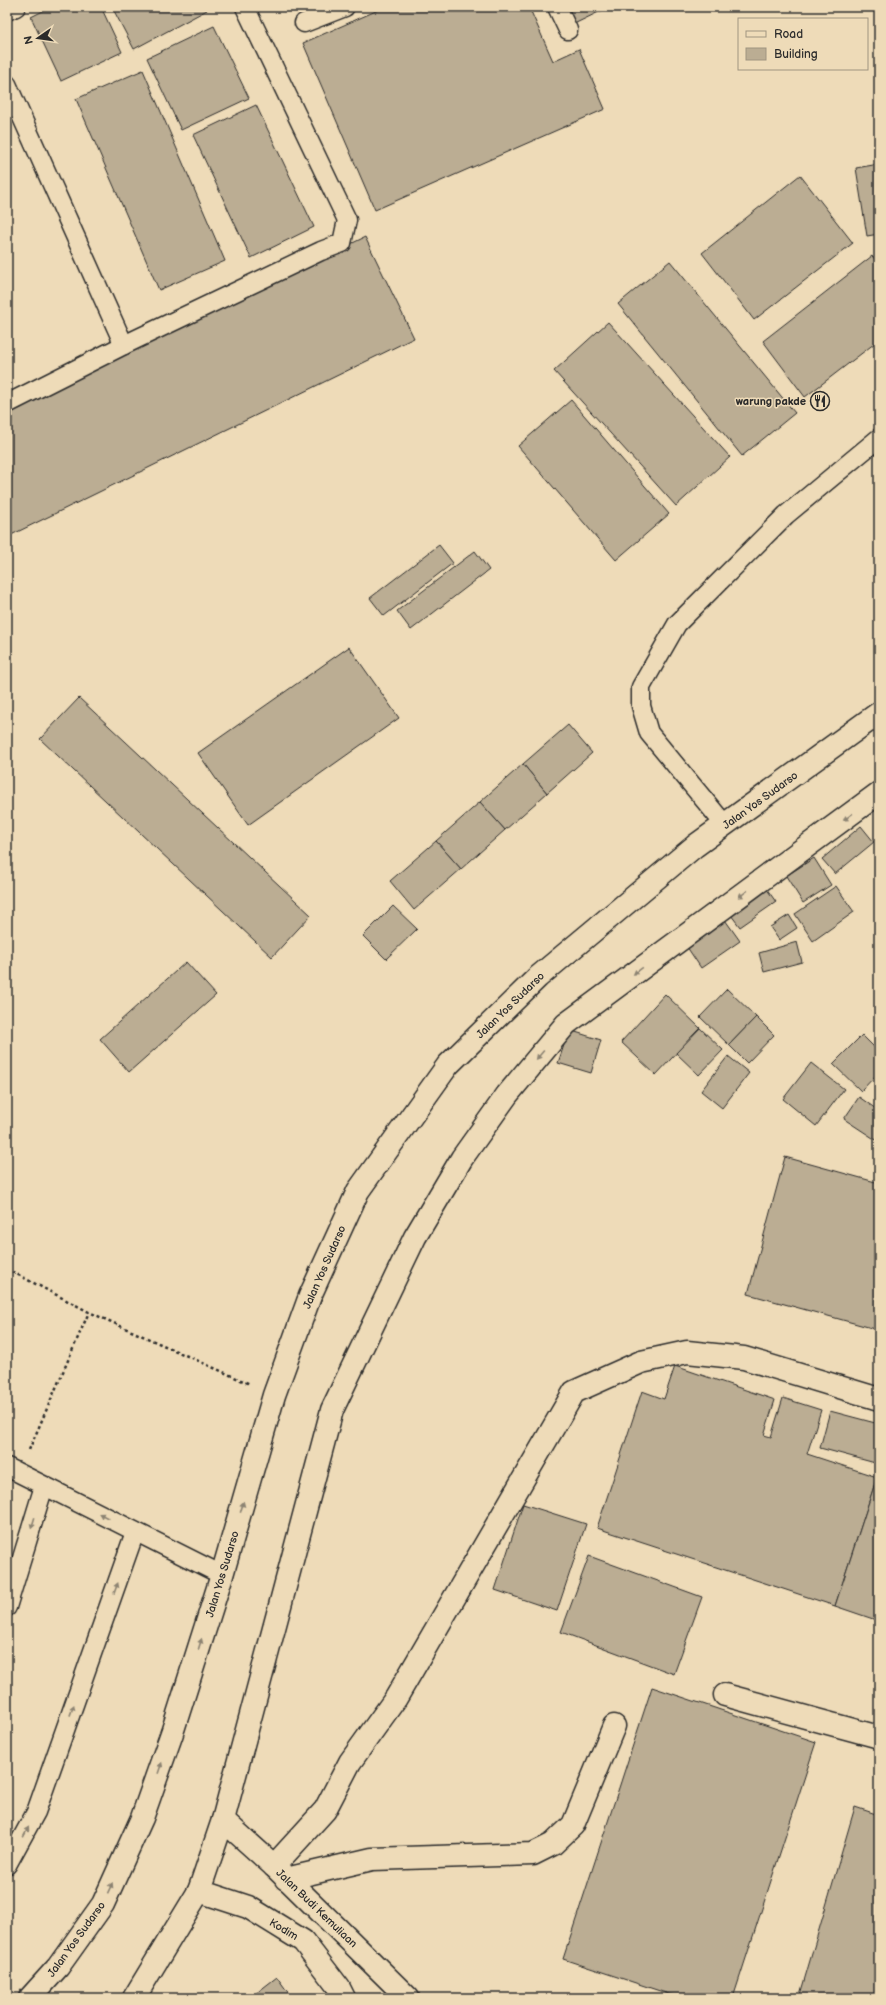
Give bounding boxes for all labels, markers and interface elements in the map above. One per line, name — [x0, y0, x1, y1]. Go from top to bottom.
north arrow — [18, 18, 58, 58]
legend — [738, 18, 868, 70]
text: Road — [774, 27, 803, 42]
text: N — [21, 35, 36, 46]
text: Building — [774, 47, 818, 62]
restaurant icon: warung pakde — [809, 390, 831, 412]
place label: warung pakde — [736, 395, 806, 408]
street label: Jalan Yos Sudarso — [720, 769, 800, 832]
one-way arrow — [842, 812, 853, 821]
one-way arrow — [738, 889, 748, 897]
one-way arrow — [633, 967, 644, 975]
street label: Jalan Yos Sudarso — [474, 970, 547, 1041]
one-way arrow — [536, 1050, 545, 1060]
street label: Jalan Yos Sudarso — [300, 1224, 349, 1311]
one-way arrow — [239, 1500, 245, 1512]
one-way arrow — [98, 1513, 110, 1519]
one-way arrow — [30, 1517, 36, 1529]
street label: Jalan Yos Sudarso — [203, 1529, 242, 1619]
one-way arrow — [113, 1581, 119, 1593]
one-way arrow — [197, 1638, 203, 1650]
one-way arrow — [70, 1704, 76, 1716]
one-way arrow — [157, 1762, 163, 1774]
one-way arrow — [23, 1826, 29, 1837]
street label: Jalan Budi Kemuliaan — [274, 1866, 360, 1950]
one-way arrow — [107, 1882, 113, 1894]
street label: Jalan Yos Sudarso — [45, 1899, 108, 1979]
street label: Kodim — [267, 1916, 300, 1943]

